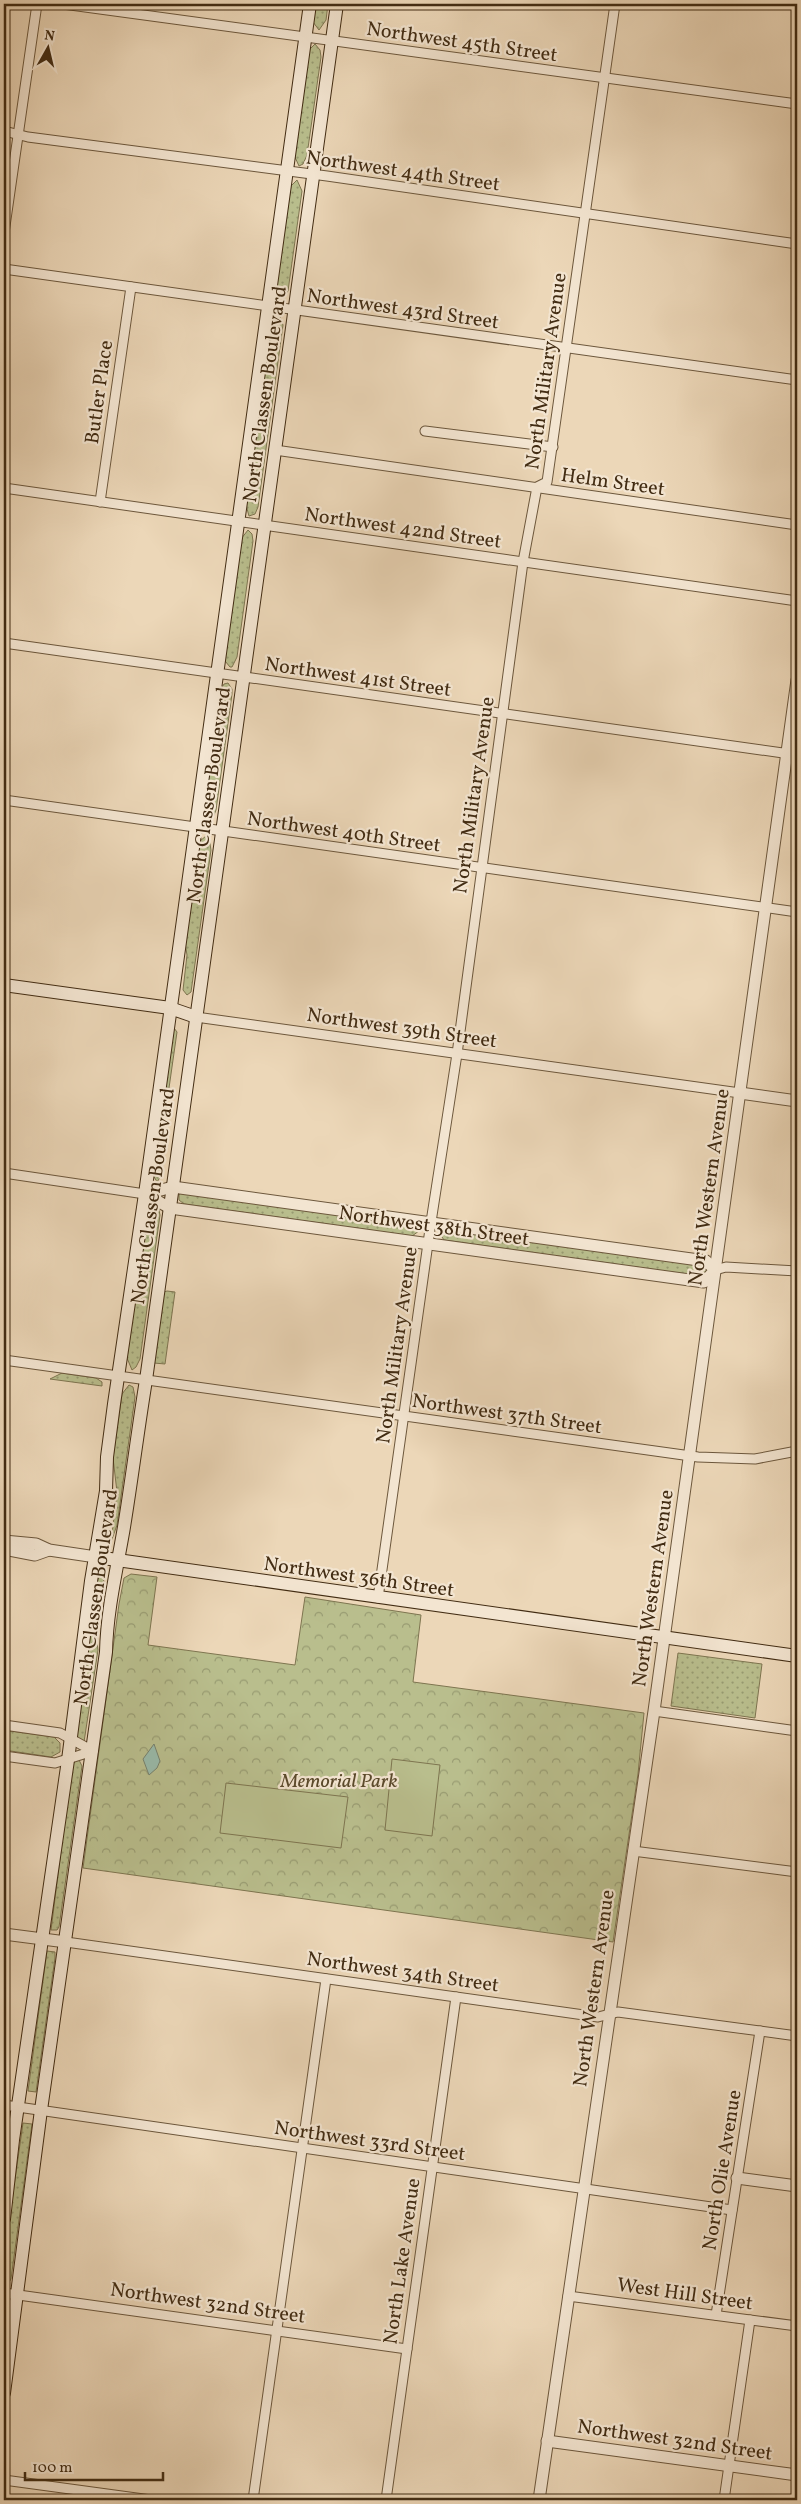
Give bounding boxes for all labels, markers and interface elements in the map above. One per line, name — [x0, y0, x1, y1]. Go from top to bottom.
street label: Northwest 45th Street — [364, 16, 559, 70]
north arrow — [22, 22, 72, 72]
text: N — [43, 26, 56, 47]
street label: Northwest 44th Street — [304, 145, 502, 199]
street label: North Military Avenue — [519, 271, 575, 471]
street label: Northwest 43rd Street — [305, 283, 501, 337]
street label: North Classen Boulevard — [237, 284, 295, 504]
street label: Butler Place — [79, 339, 121, 446]
street label: Helm Street — [559, 462, 666, 504]
street label: Northwest 42nd Street — [302, 501, 503, 557]
street label: Northwest 41st Street — [263, 651, 453, 705]
street label: North Classen Boulevard — [181, 685, 239, 905]
street label: North Military Avenue — [447, 695, 503, 895]
street label: Northwest 40th Street — [245, 806, 442, 860]
street label: Northwest 39th Street — [305, 1002, 499, 1056]
street label: North Classen Boulevard — [125, 1086, 183, 1306]
street label: North Western Avenue — [682, 1087, 738, 1288]
street label: Northwest 38th Street — [337, 1200, 531, 1254]
street label: North Military Avenue — [370, 1245, 426, 1445]
street label: Northwest 37th Street — [410, 1388, 604, 1442]
street label: North Classen Boulevard — [68, 1487, 126, 1707]
street label: North Western Avenue — [626, 1488, 682, 1689]
street label: Northwest 36th Street — [262, 1551, 456, 1605]
park label: Memorial Park — [279, 1768, 398, 1796]
street label: North Western Avenue — [567, 1888, 623, 2089]
street label: Northwest 34th Street — [305, 1946, 501, 2000]
street label: North Olie Avenue — [696, 2088, 749, 2253]
street label: Northwest 33rd Street — [272, 2115, 467, 2169]
street label: North Lake Avenue — [377, 2176, 428, 2346]
street label: West Hill Street — [615, 2272, 754, 2318]
street label: Northwest 32nd Street — [108, 2276, 307, 2332]
street label: Northwest 32nd Street — [575, 2413, 774, 2469]
scale bar — [25, 2449, 162, 2481]
text: 100 m — [32, 2458, 72, 2479]

